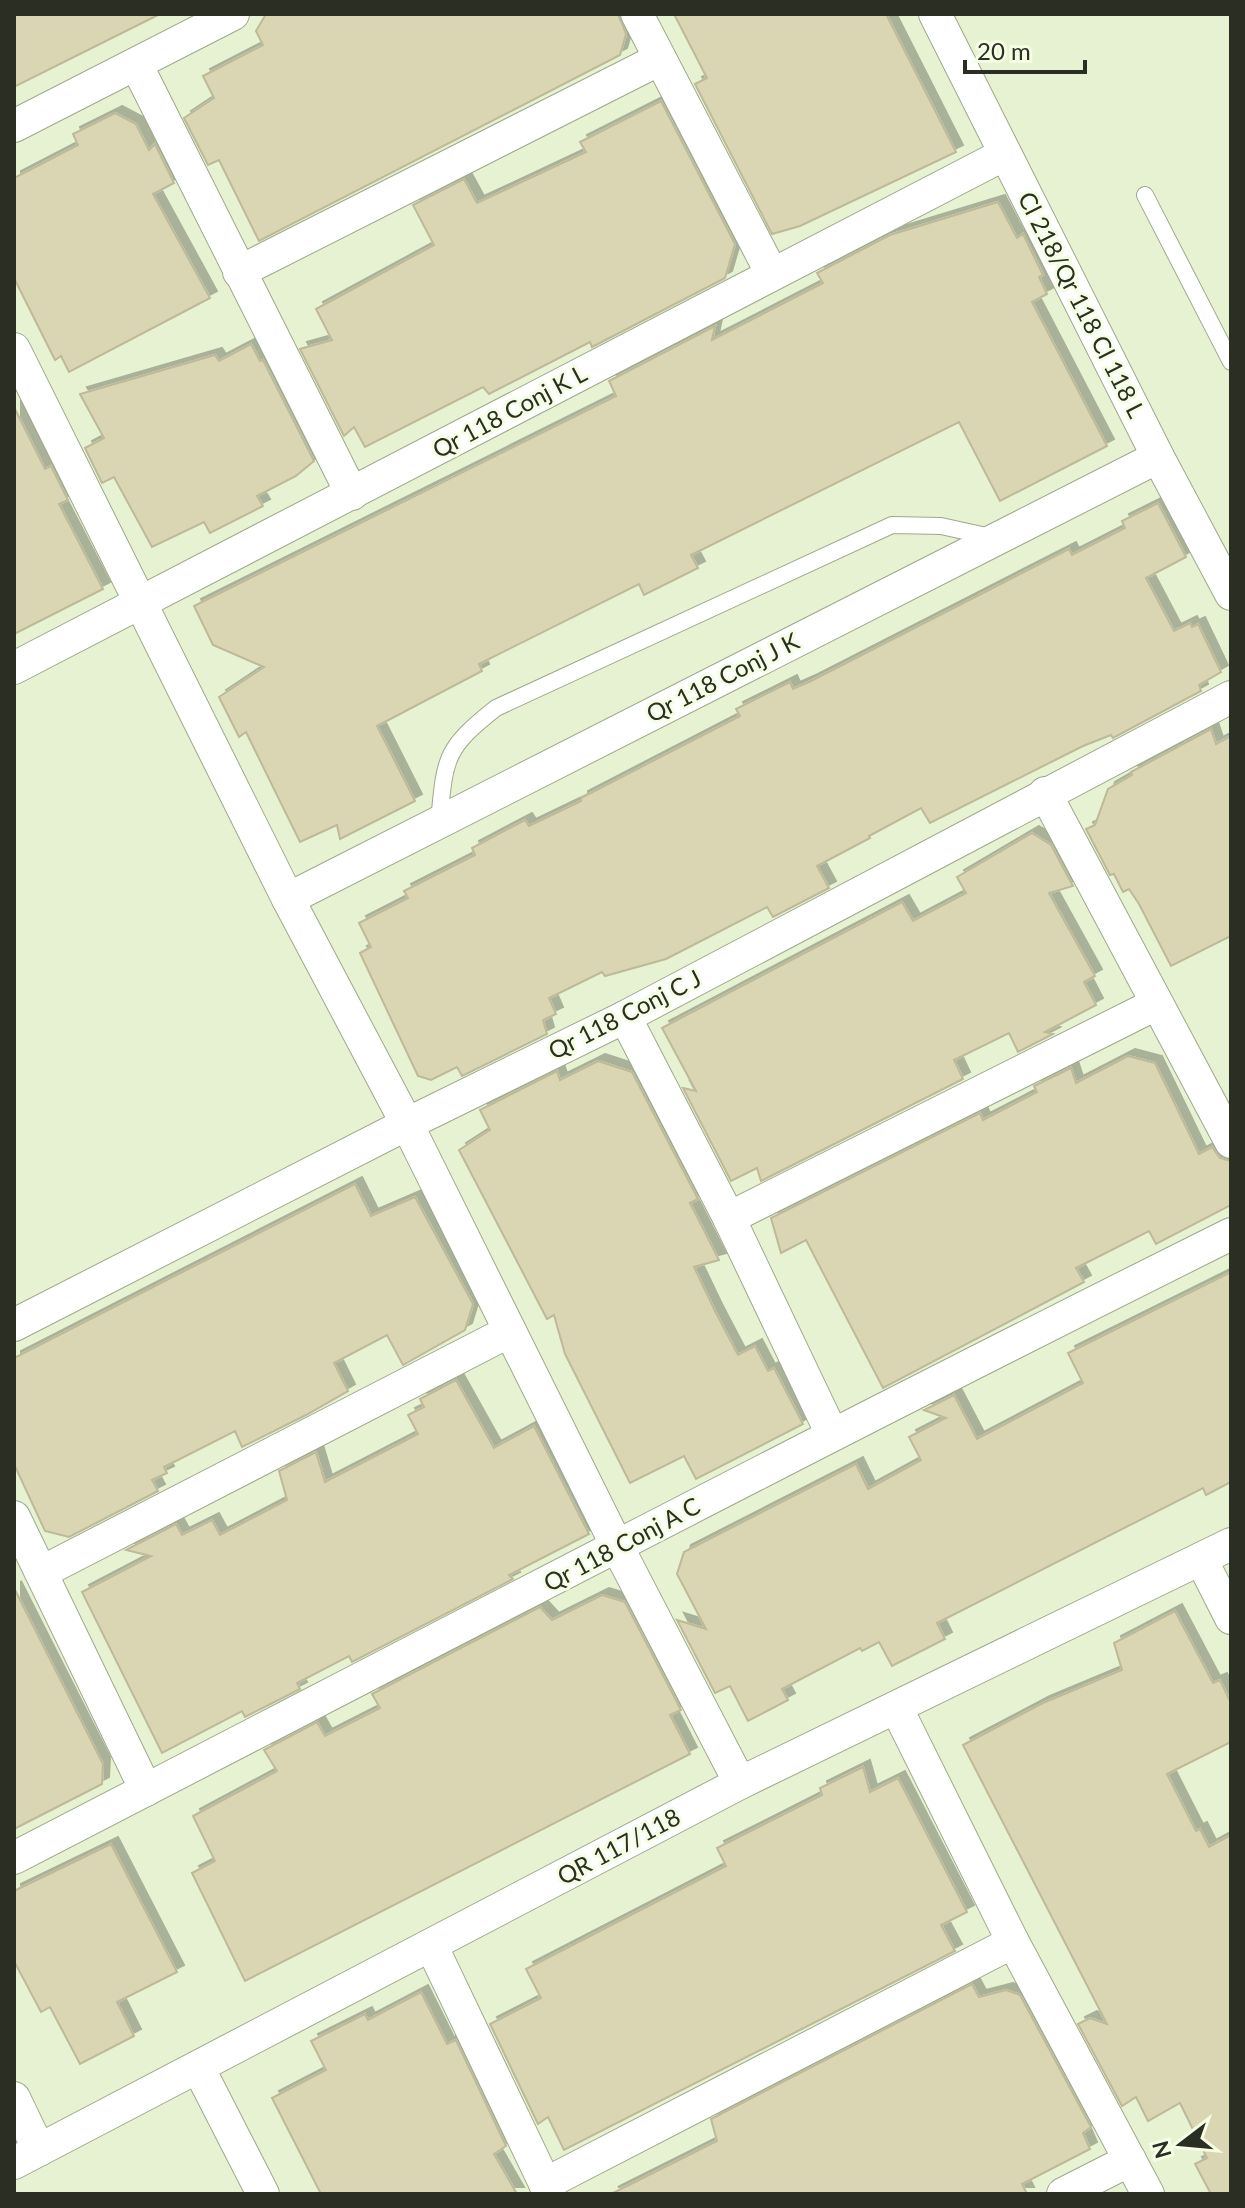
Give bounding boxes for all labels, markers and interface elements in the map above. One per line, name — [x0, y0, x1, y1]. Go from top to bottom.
scale bar — [965, 24, 1085, 74]
text: 20 m — [977, 36, 1031, 65]
street label: Cl 218/Qr 118 Cl 118 L — [1013, 187, 1152, 422]
street label: Qr 118 Conj K L — [427, 358, 591, 463]
street label: Qr 118 Conj J K — [641, 626, 804, 728]
street label: Qr 118 Conj C J — [543, 963, 706, 1065]
street label: Qr 118 Conj A C — [538, 1490, 704, 1597]
street label: QR 117/118 — [552, 1801, 685, 1890]
north arrow — [1141, 2104, 1221, 2184]
text: N — [1146, 2138, 1177, 2162]

